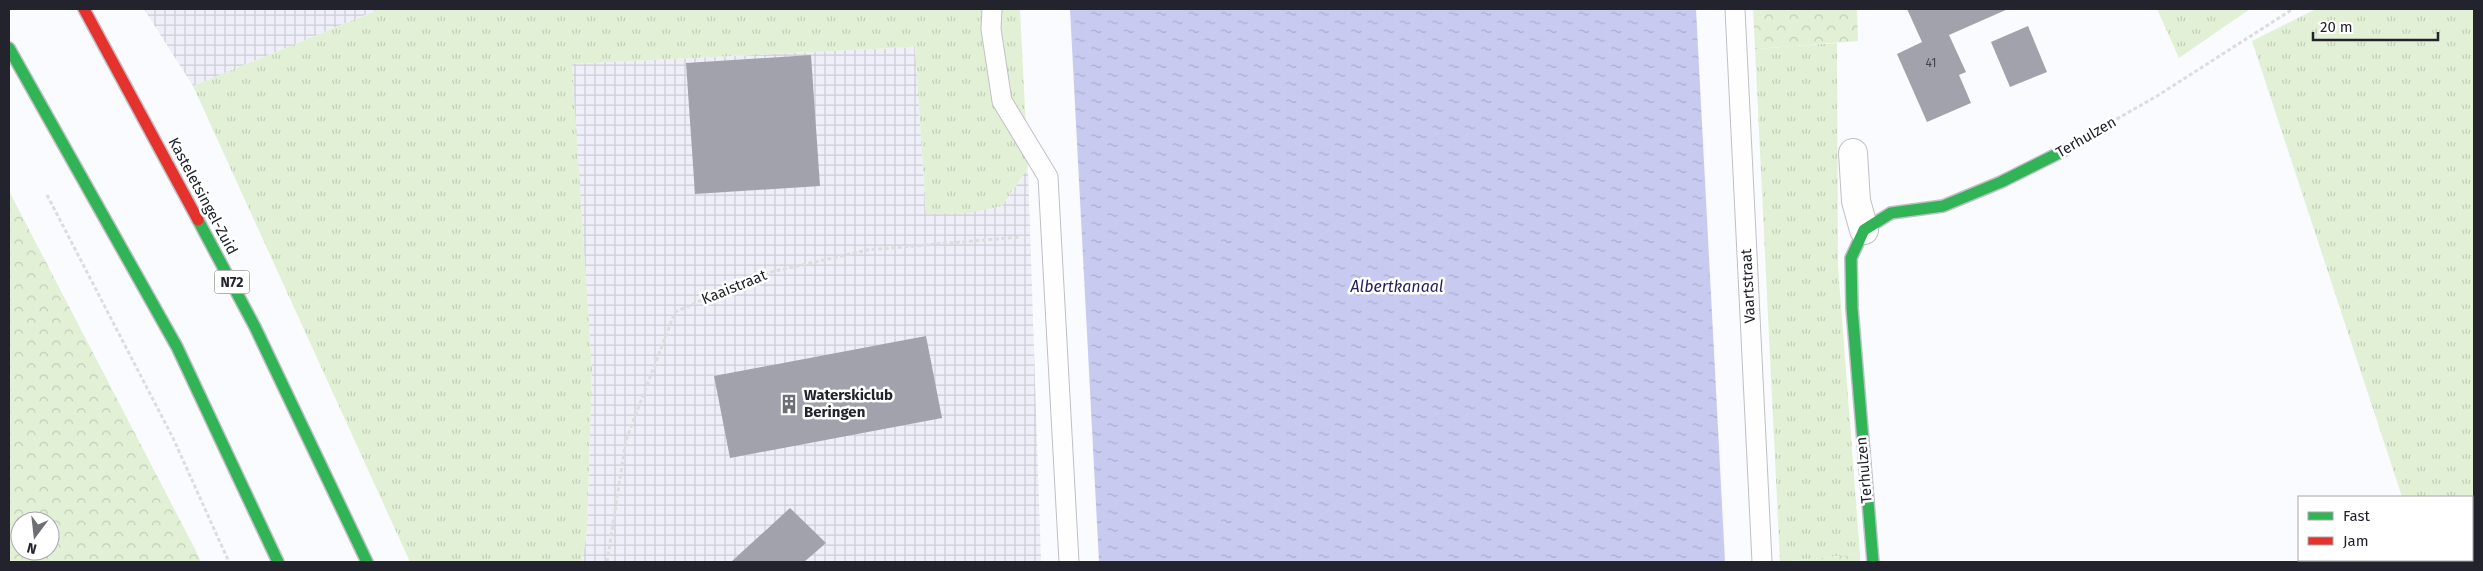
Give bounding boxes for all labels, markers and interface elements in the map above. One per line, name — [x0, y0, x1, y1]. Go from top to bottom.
scale bar — [2313, 10, 2438, 42]
text: 20 m — [2320, 18, 2353, 36]
house number: 41 — [1926, 56, 1936, 70]
street label: Terhulzen — [2053, 113, 2119, 161]
street label: Kasteletsingel-Zuid — [165, 134, 241, 258]
street label: Vaartstraat — [1737, 248, 1759, 324]
street label: Kaaistraat — [699, 266, 770, 308]
road number: N72 — [214, 270, 250, 294]
water label: Albertkanaal — [1350, 277, 1443, 296]
place label: Waterskiclub Beringen — [804, 386, 893, 421]
building icon: Waterskiclub Beringen — [778, 393, 800, 415]
street label: Terhulzen — [1852, 436, 1876, 504]
legend — [2298, 496, 2473, 561]
text: Fast — [2343, 507, 2370, 525]
north arrow — [10, 511, 60, 561]
text: Jam — [2343, 532, 2369, 550]
text: N — [25, 539, 38, 557]

